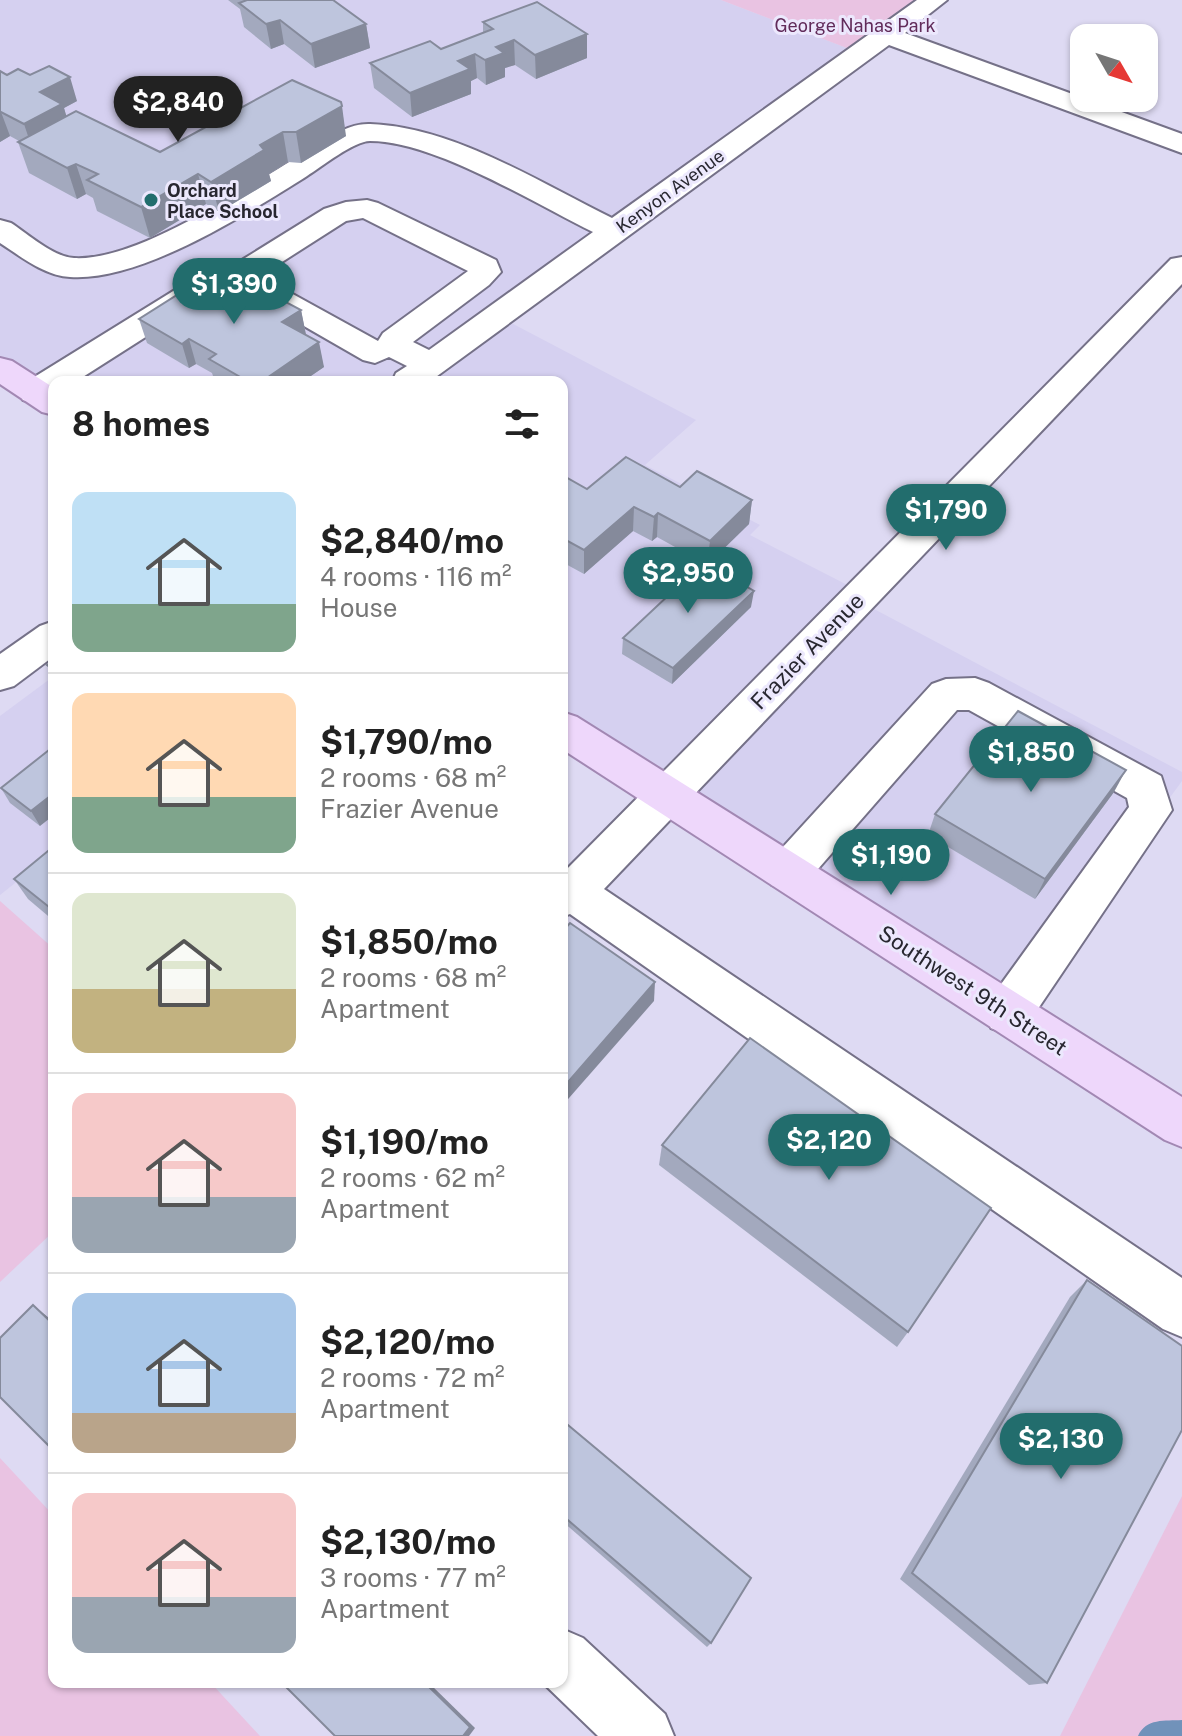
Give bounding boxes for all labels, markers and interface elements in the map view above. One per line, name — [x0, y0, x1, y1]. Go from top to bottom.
park label: George Nahas Park — [774, 15, 936, 36]
north arrow — [1070, 24, 1158, 112]
map controls — [1070, 24, 1158, 112]
pin: $2,840 — [113, 76, 243, 144]
text: $2,840 — [132, 86, 224, 117]
street label: Kenyon Avenue — [612, 145, 728, 237]
place label: Orchard Place School — [167, 180, 279, 222]
marker: Orchard Place School — [142, 191, 160, 209]
pin: $1,390 — [169, 258, 299, 326]
text: $1,390 — [190, 268, 278, 299]
icon: filters — [500, 402, 544, 446]
text: 8 homes — [72, 404, 210, 444]
pin: $1,790 — [881, 484, 1011, 552]
text: $1,790 — [904, 494, 988, 525]
text: $2,840/mo — [320, 521, 504, 561]
icon: home — [136, 524, 232, 620]
pin: $2,950 — [623, 547, 753, 615]
text: $2,950 — [642, 557, 734, 588]
text: 4 rooms · 116 m² — [320, 561, 512, 592]
street label: Frazier Avenue — [745, 588, 869, 714]
text: House — [320, 592, 397, 623]
text: $1,790/mo — [320, 722, 492, 762]
icon: home — [136, 725, 232, 821]
pin: $1,850 — [966, 726, 1096, 794]
text: $1,850 — [987, 736, 1075, 767]
text: 2 rooms · 68 m² — [320, 762, 506, 793]
text: Frazier Avenue — [320, 793, 499, 824]
pin: $1,190 — [826, 829, 956, 897]
text: $1,190 — [851, 839, 931, 870]
street label: Southwest 9th Street — [874, 919, 1072, 1061]
text: $1,850/mo — [320, 922, 498, 962]
icon: home — [136, 925, 232, 1021]
text: 2 rooms · 68 m² — [320, 962, 506, 993]
text: Apartment — [320, 993, 450, 1024]
pin: $2,120 — [764, 1114, 894, 1182]
text: $1,190/mo — [320, 1122, 489, 1162]
text: $2,120 — [786, 1124, 872, 1155]
icon: home — [136, 1125, 232, 1221]
text: 2 rooms · 62 m² — [320, 1162, 505, 1193]
text: Apartment — [320, 1193, 450, 1224]
text: $2,120/mo — [320, 1322, 495, 1362]
icon: home — [136, 1325, 232, 1421]
text: 2 rooms · 72 m² — [320, 1362, 505, 1393]
text: Apartment — [320, 1393, 450, 1424]
pin: $2,130 — [996, 1413, 1126, 1481]
text: $2,130 — [1018, 1423, 1104, 1454]
text: $2,130/mo — [320, 1522, 496, 1562]
icon: home — [136, 1525, 232, 1621]
text: 3 rooms · 77 m² — [320, 1562, 506, 1593]
text: Apartment — [320, 1593, 450, 1624]

